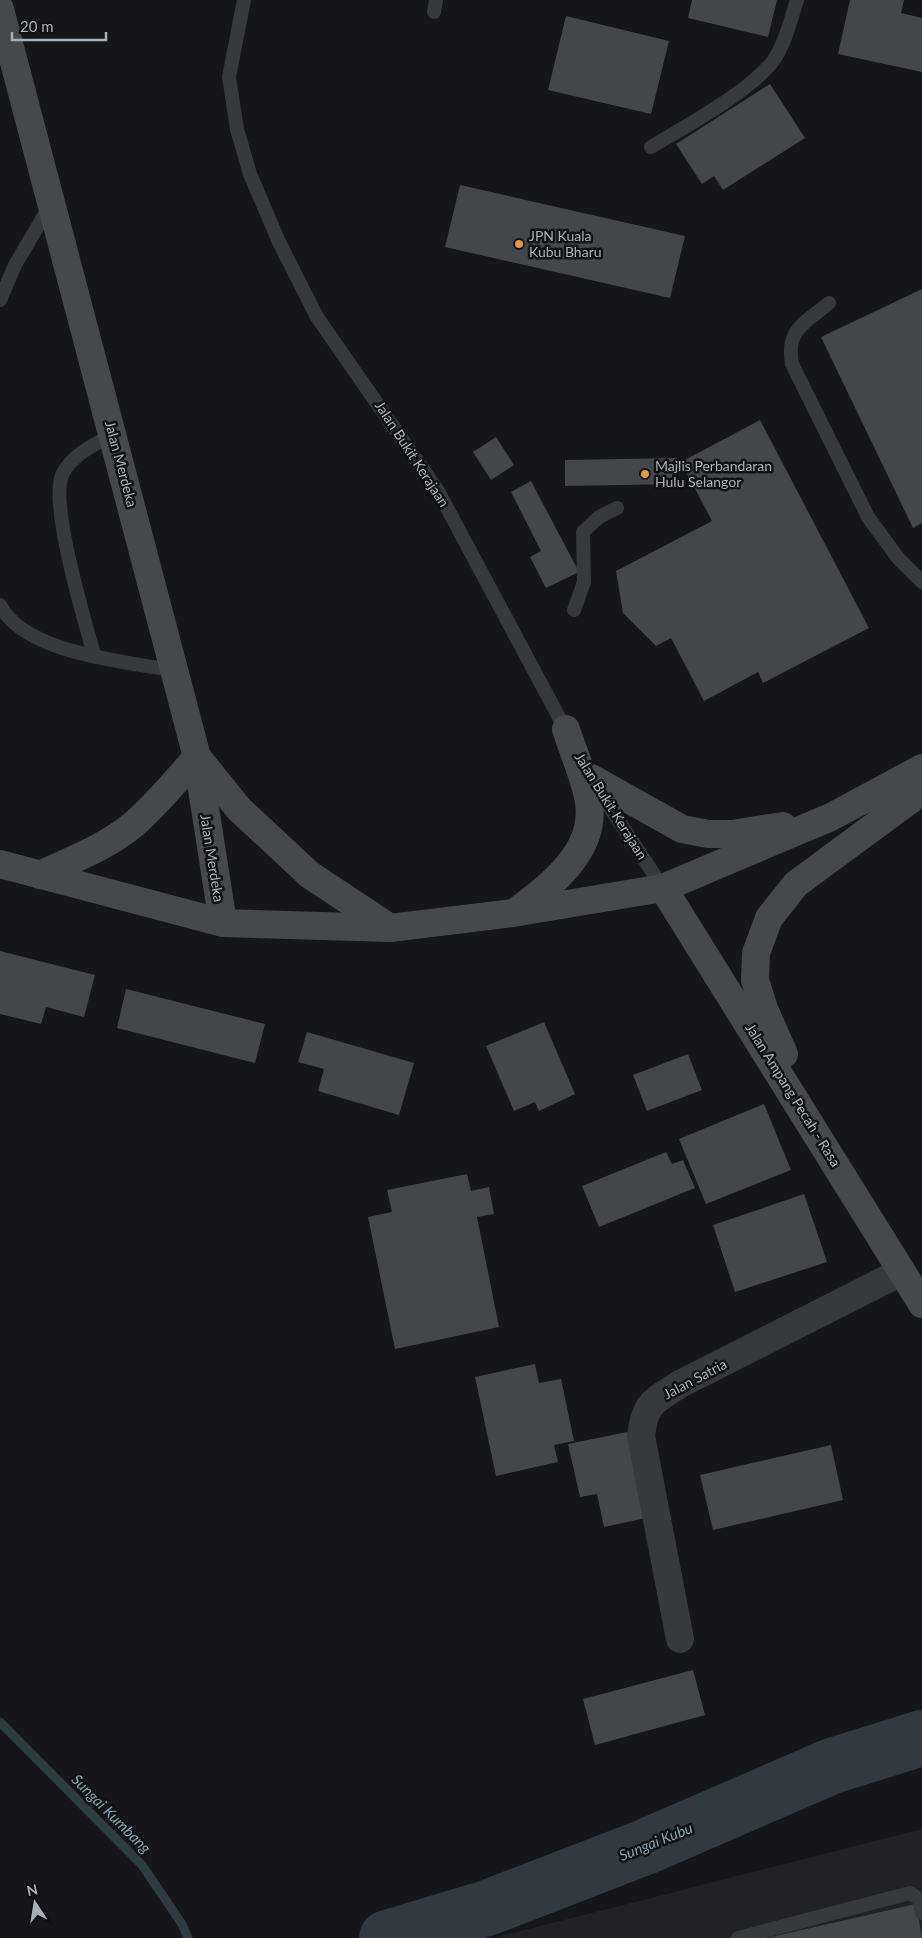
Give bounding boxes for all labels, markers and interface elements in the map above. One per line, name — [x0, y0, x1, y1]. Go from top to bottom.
scale bar — [12, 10, 106, 42]
text: 20 m — [20, 17, 54, 35]
place label: JPN Kuala Kubu Bharu — [529, 227, 602, 260]
marker: JPN Kuala Kubu Bharu — [513, 238, 525, 250]
street label: Jalan Bukit Kerajaan — [372, 397, 453, 510]
street label: Jalan Merdeka — [102, 419, 141, 509]
place label: Majlis Perbandaran Hulu Selangor — [655, 457, 772, 490]
marker: Majlis Perbandaran Hulu Selangor — [639, 468, 651, 480]
street label: Jalan Bukit Kerajaan — [572, 749, 651, 862]
street label: Jalan Merdeka — [197, 813, 228, 903]
street label: Jalan Ampang Pecah - Rasa — [742, 1020, 845, 1170]
street label: Jalan Satria — [660, 1355, 729, 1402]
water label: Sungai Kumbang — [68, 1770, 156, 1857]
water label: Sungai Kubu — [616, 1818, 695, 1864]
north arrow — [10, 1878, 60, 1928]
text: N — [25, 1880, 39, 1899]

